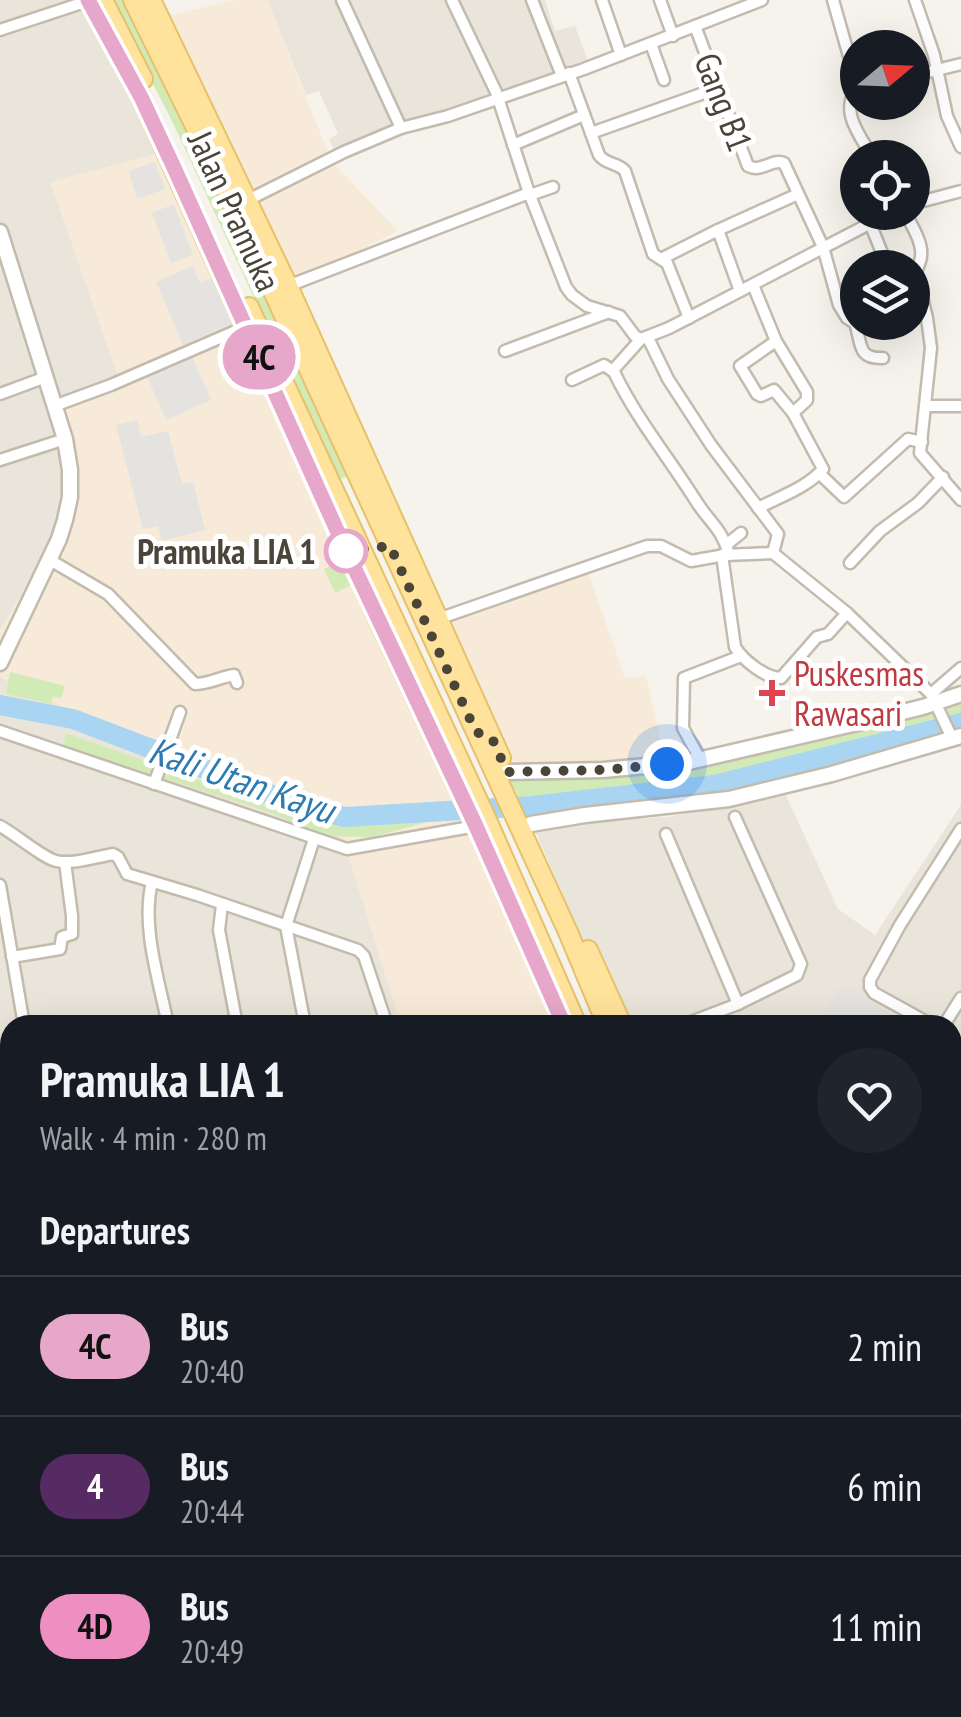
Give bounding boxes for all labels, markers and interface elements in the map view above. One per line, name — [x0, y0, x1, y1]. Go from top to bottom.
north arrow — [840, 30, 930, 120]
map controls — [840, 30, 930, 340]
street label: Gang B1 — [684, 46, 764, 158]
street label: Jalan Pramuka — [178, 123, 292, 298]
button: locate — [840, 140, 930, 230]
button: layers — [840, 250, 930, 340]
line badge: 4C — [214, 324, 304, 390]
text: 4C — [243, 334, 275, 380]
place label: Pramuka LIA 1 — [137, 528, 316, 574]
marker: Pramuka LIA 1 — [325, 530, 367, 572]
place label: Puskesmas Rawasari — [794, 650, 924, 736]
marker: Puskesmas Rawasari — [759, 680, 785, 706]
water label: Kali Utan Kayu — [143, 725, 343, 834]
your location — [642, 739, 692, 789]
text: Pramuka LIA 1 — [40, 1048, 285, 1110]
button: heart — [817, 1048, 922, 1153]
text: Walk · 4 min · 280 m — [40, 1117, 267, 1159]
text: Departures — [40, 1205, 190, 1254]
text: Bus — [180, 1301, 229, 1350]
text: 2 min — [847, 1322, 922, 1371]
text: 4C — [79, 1323, 111, 1369]
text: 20:40 — [180, 1350, 244, 1392]
text: Bus — [180, 1441, 229, 1490]
text: 6 min — [847, 1462, 922, 1511]
text: 4 — [87, 1463, 103, 1509]
text: 20:44 — [180, 1490, 244, 1532]
text: Bus — [180, 1581, 229, 1630]
text: 11 min — [830, 1602, 922, 1651]
text: 4D — [77, 1603, 113, 1649]
text: 20:49 — [180, 1630, 244, 1672]

